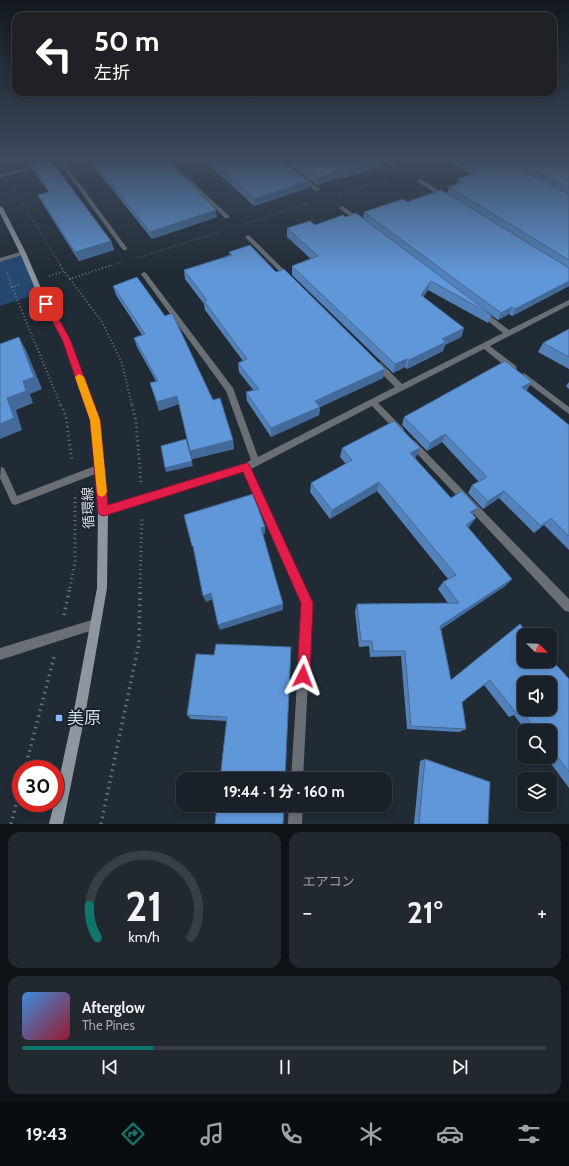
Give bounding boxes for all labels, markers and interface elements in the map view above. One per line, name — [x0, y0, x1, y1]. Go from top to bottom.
text: 50 m — [94, 24, 159, 58]
icon: left — [28, 28, 80, 80]
text: 左折 — [94, 62, 130, 84]
pin — [29, 287, 63, 321]
icon: arrive — [35, 293, 57, 315]
street label: 循環線 — [78, 487, 98, 529]
north arrow — [517, 628, 557, 668]
map controls — [517, 628, 557, 812]
position arrow — [282, 655, 324, 697]
button: sound — [517, 676, 557, 716]
place label: 美原 — [67, 708, 101, 728]
marker: 美原 — [54, 713, 64, 723]
button: search — [517, 724, 557, 764]
speed limit sign: 30 — [12, 760, 64, 812]
button: layers — [517, 772, 557, 812]
text: 19:44 · 1 分 · 160 m — [223, 783, 345, 801]
text: エアコン — [303, 873, 355, 889]
text: 21 — [126, 881, 163, 931]
text: 21° — [407, 894, 443, 931]
text: − — [303, 899, 312, 926]
text: + — [537, 899, 547, 926]
text: km/h — [129, 928, 160, 946]
text: Afterglow — [82, 999, 145, 1017]
text: The Pines — [82, 1017, 135, 1033]
icon: previous — [99, 1056, 121, 1078]
icon: pause — [274, 1056, 296, 1078]
icon: next — [449, 1056, 471, 1078]
icon: directions — [119, 1120, 147, 1148]
icon: music — [198, 1120, 226, 1148]
icon: phone — [277, 1120, 305, 1148]
icon: climate — [357, 1120, 385, 1148]
icon: car — [436, 1120, 464, 1148]
icon: filters — [515, 1120, 543, 1148]
text: 19:43 — [26, 1123, 67, 1145]

